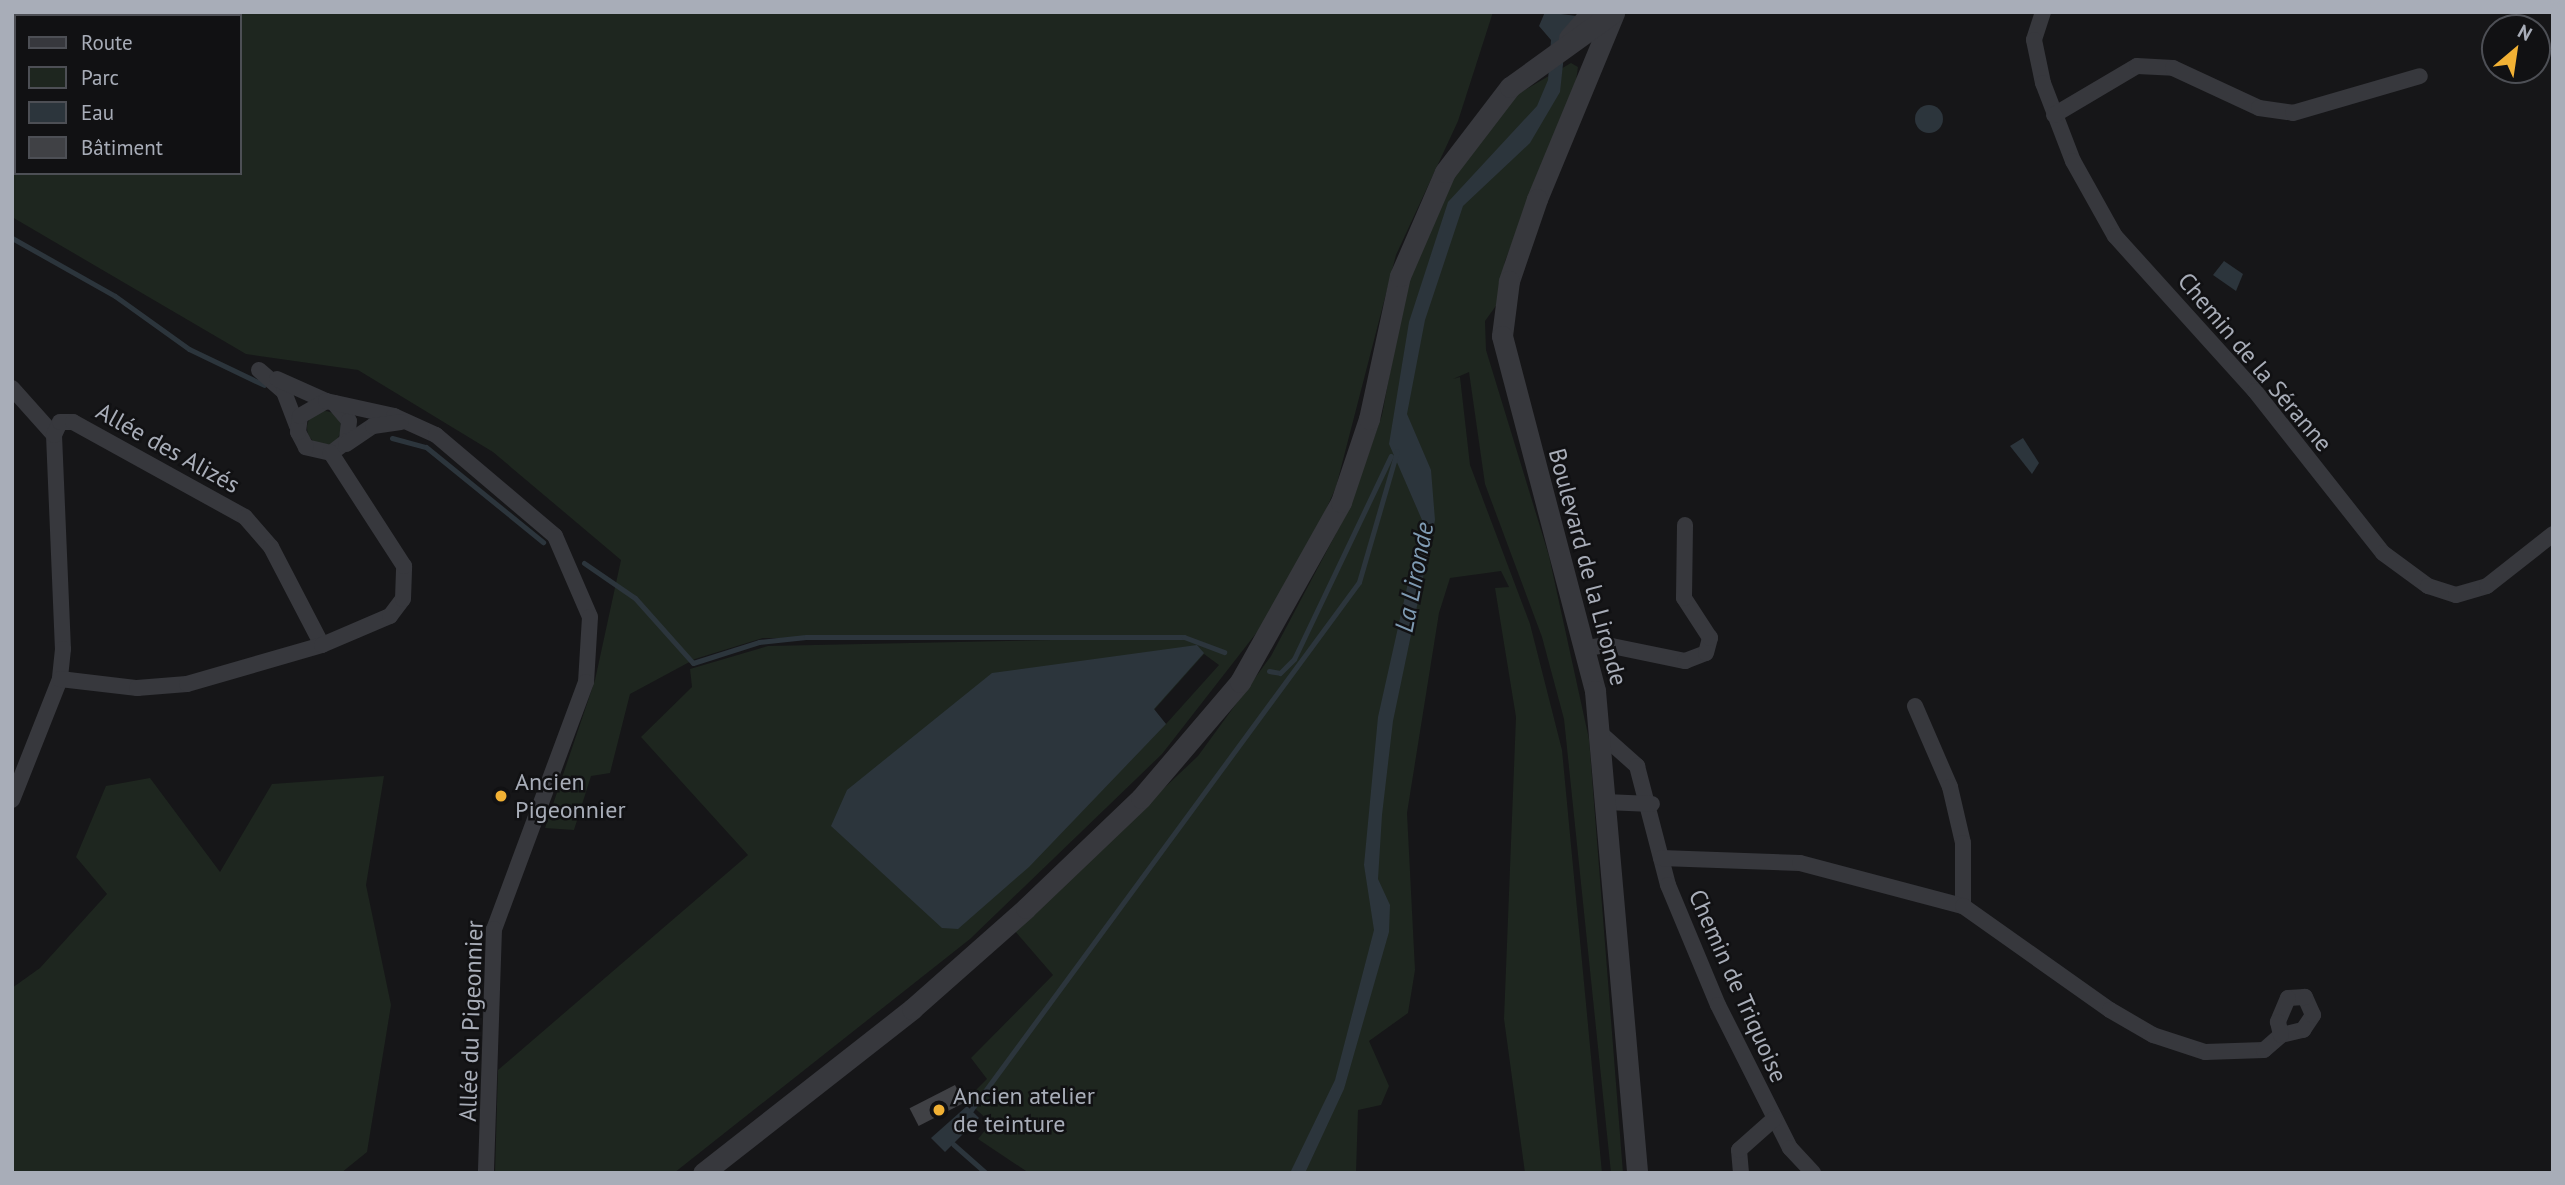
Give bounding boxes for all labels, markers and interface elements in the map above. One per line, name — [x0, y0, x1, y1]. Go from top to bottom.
legend — [14, 14, 242, 175]
north arrow — [2481, 14, 2551, 84]
text: N — [2514, 19, 2536, 46]
text: Route — [81, 29, 133, 56]
text: Parc — [81, 64, 119, 91]
text: Eau — [81, 99, 114, 126]
text: Bâtiment — [81, 134, 163, 161]
street label: Chemin de la Séranne — [2172, 267, 2338, 457]
street label: Allée des Alizés — [91, 397, 245, 499]
street label: Boulevard de la Lironde — [1542, 445, 1634, 689]
water label: La Lironde — [1388, 519, 1440, 635]
place label: Ancien Pigeonnier — [515, 768, 626, 824]
marker: Ancien Pigeonnier — [493, 788, 509, 804]
street label: Chemin de Triquoise — [1682, 885, 1794, 1087]
street label: Allée du Pigeonnier — [453, 920, 489, 1122]
place label: Ancien atelier de teinture — [953, 1082, 1095, 1138]
marker: Ancien atelier de teinture — [931, 1102, 947, 1118]

